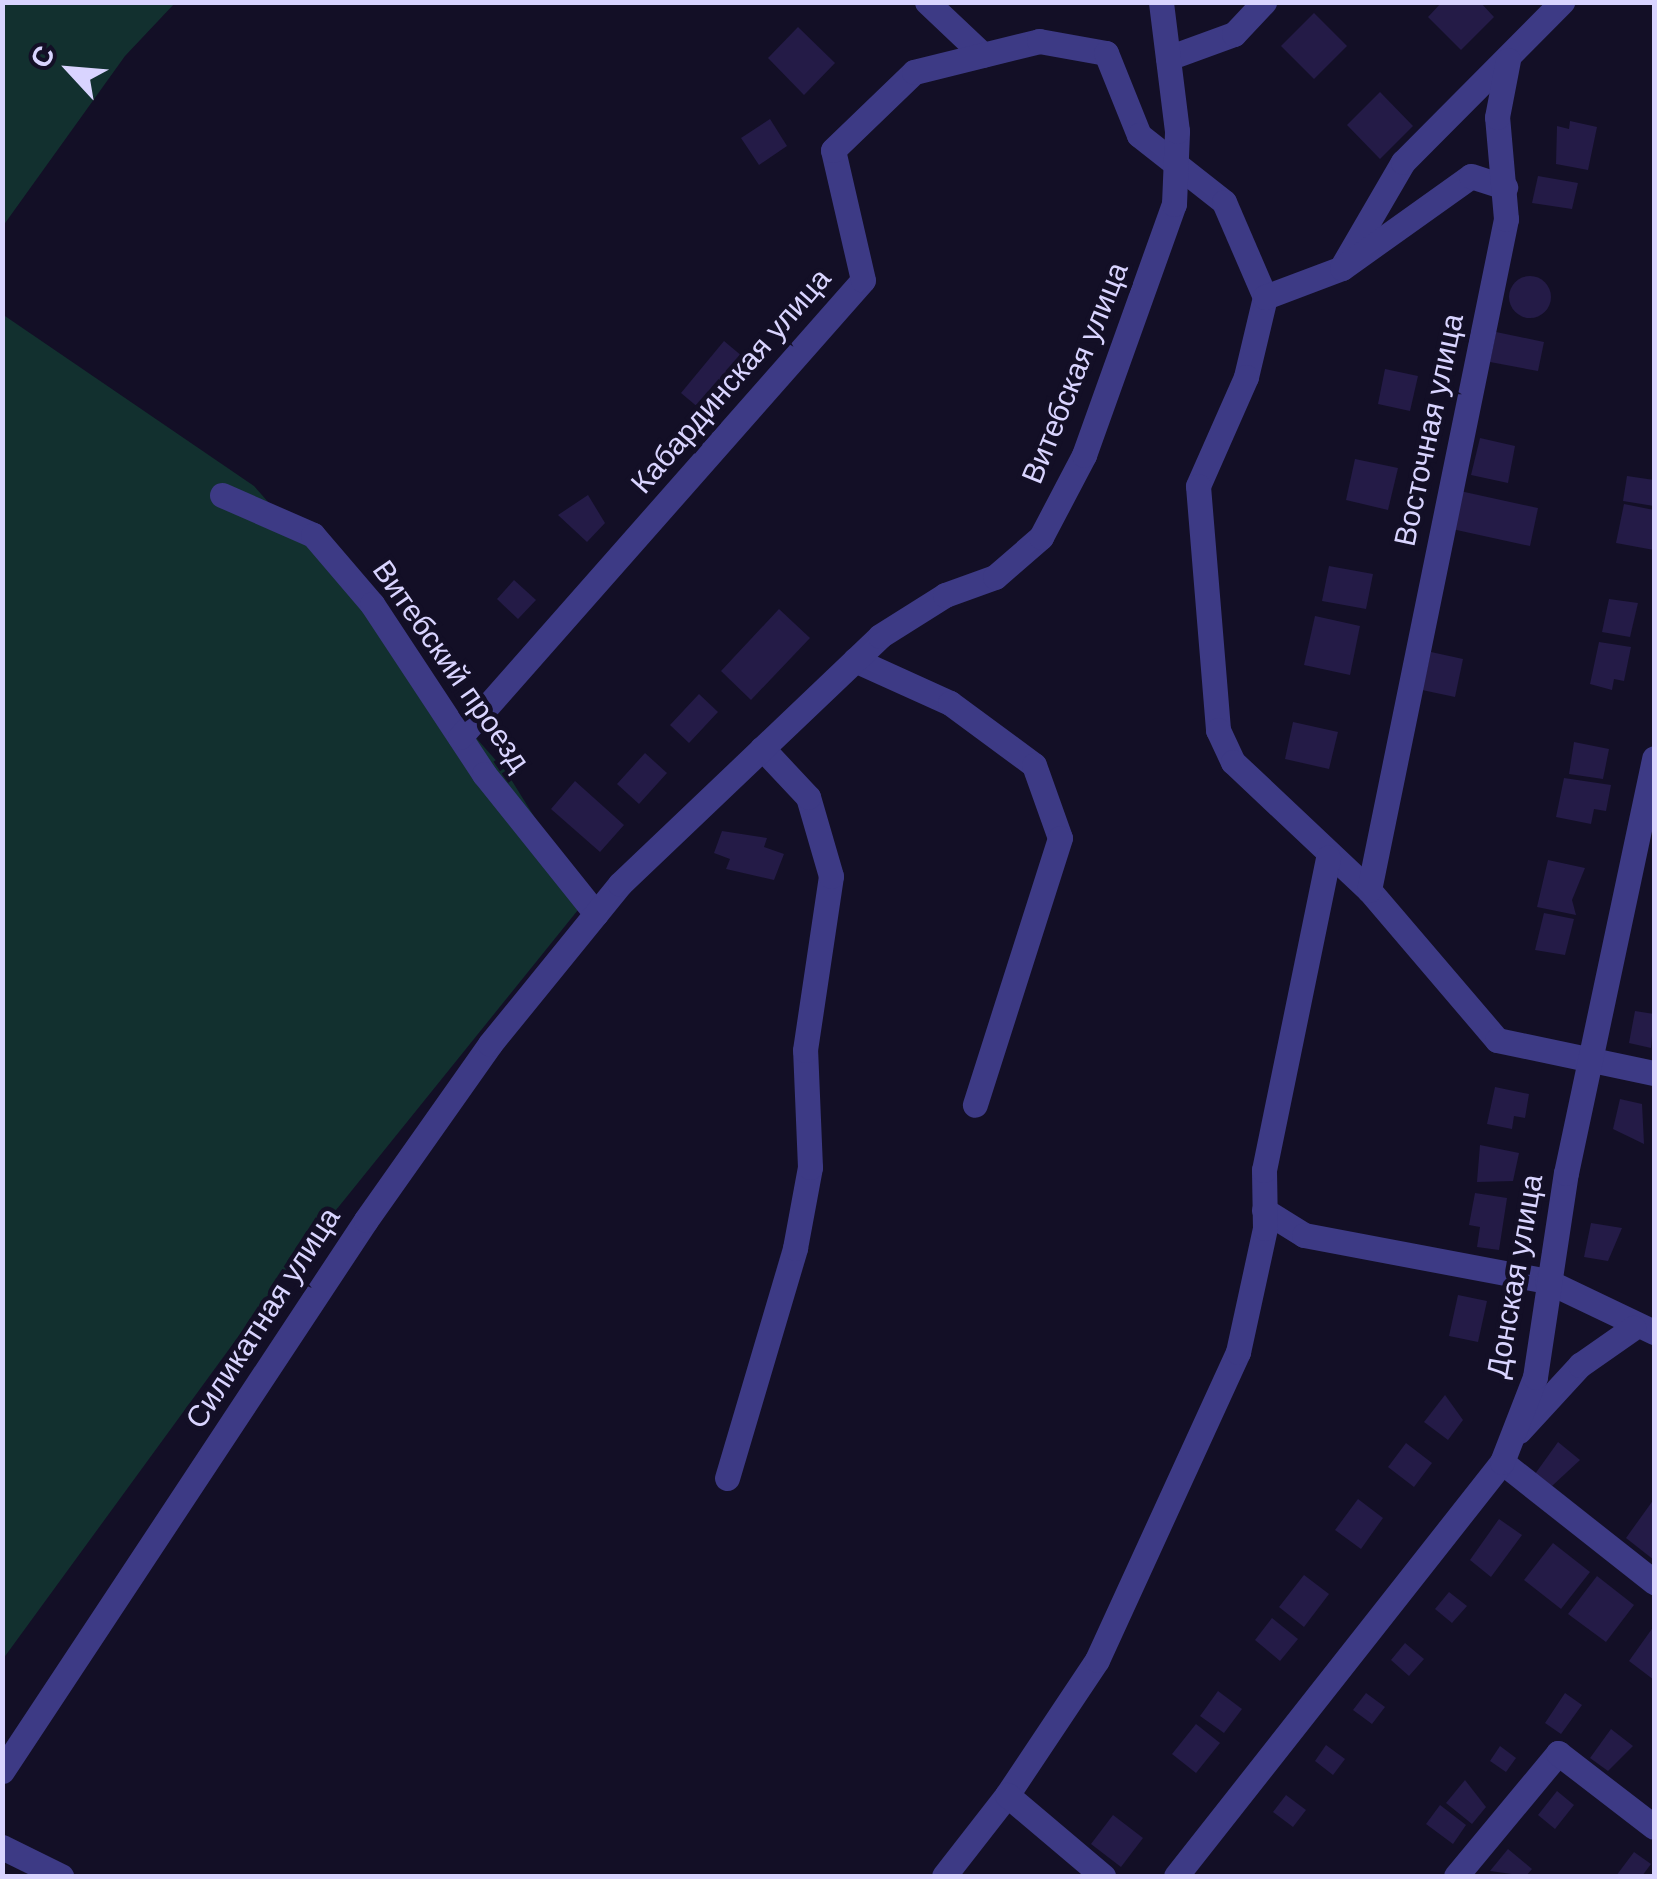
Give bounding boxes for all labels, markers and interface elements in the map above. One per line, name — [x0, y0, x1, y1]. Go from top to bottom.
north arrow — [20, 20, 120, 120]
text: С — [22, 39, 64, 74]
street label: Витебская улица — [1014, 257, 1136, 489]
street label: Кабардинская улица — [623, 261, 839, 501]
street label: Восточная улица — [1387, 310, 1471, 550]
street label: Витебский проезд — [365, 554, 537, 778]
street label: Донская улица — [1479, 1171, 1551, 1381]
street label: Силикатная улица — [178, 1201, 348, 1435]

